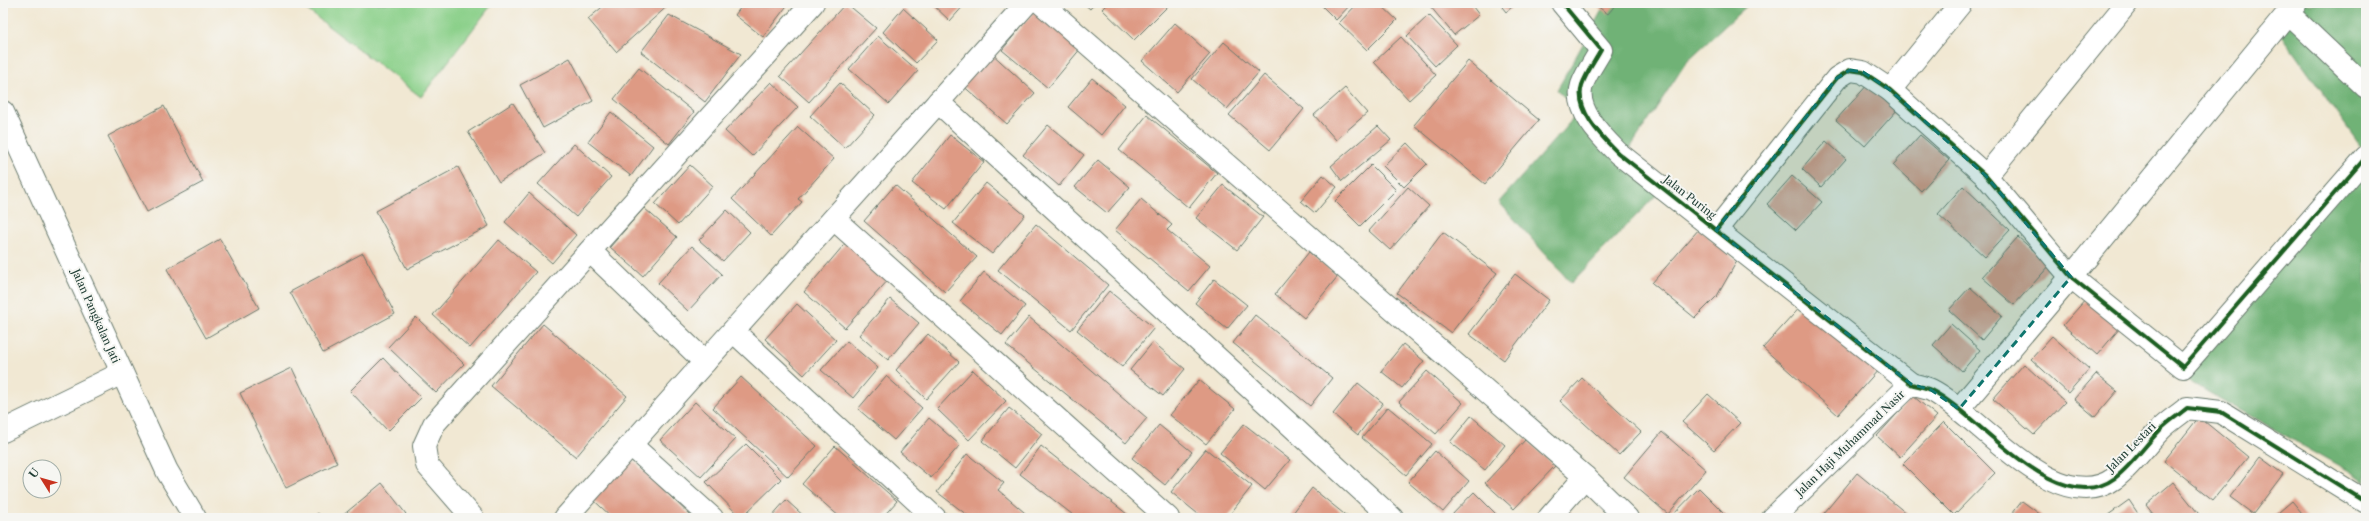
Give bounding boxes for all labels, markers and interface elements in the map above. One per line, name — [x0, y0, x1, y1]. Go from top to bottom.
street label: Jalan Puring — [1659, 171, 1719, 222]
street label: Jalan Pangkalan Jati — [68, 265, 123, 366]
street label: Jalan Haji Muhammad Nasir — [1791, 387, 1908, 500]
street label: Jalan Lestari — [2102, 419, 2159, 476]
north arrow — [22, 459, 62, 499]
text: U — [26, 465, 42, 481]

